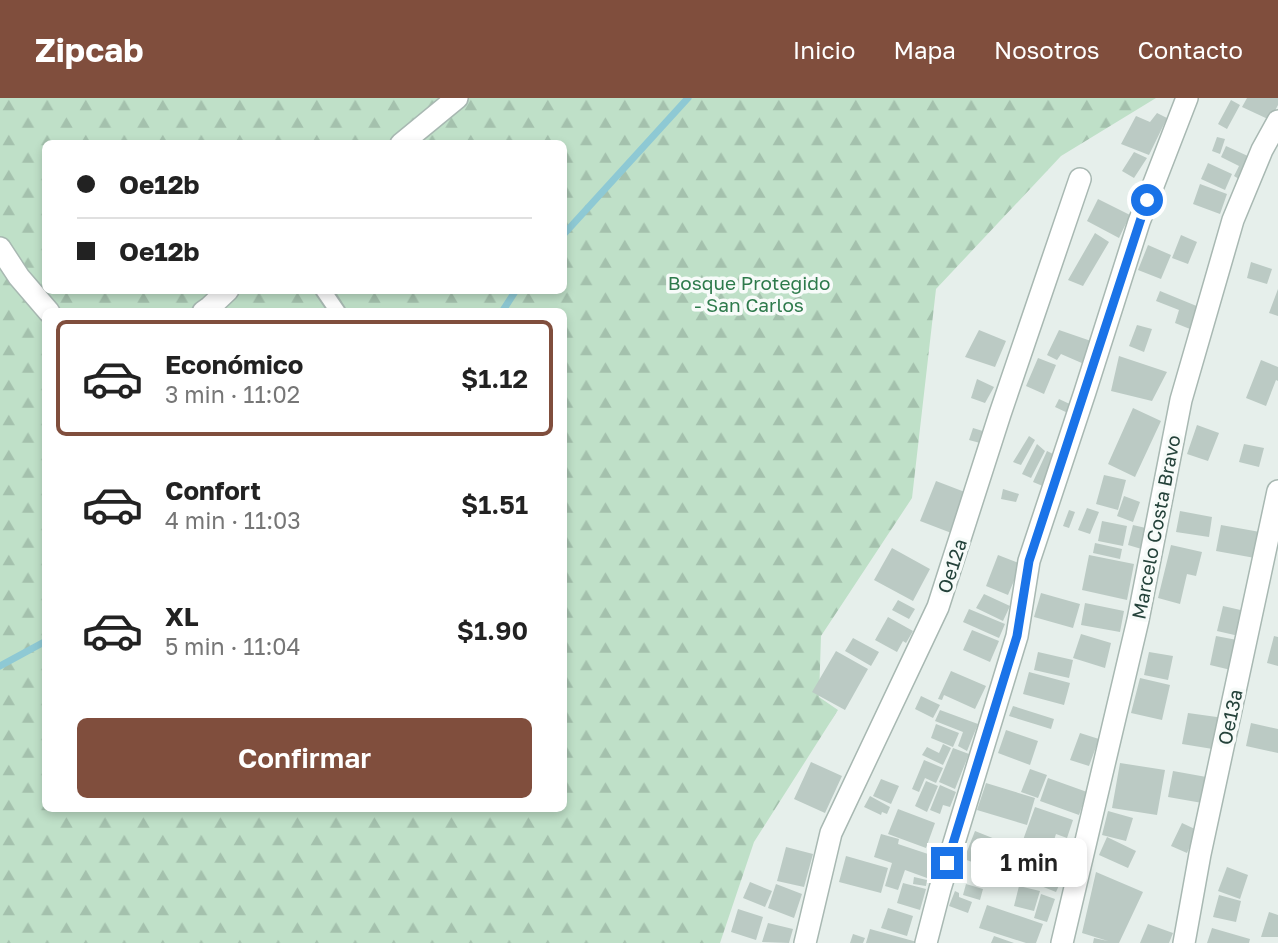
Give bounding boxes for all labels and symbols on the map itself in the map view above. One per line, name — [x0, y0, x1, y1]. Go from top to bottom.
route start — [1131, 184, 1163, 216]
park label: Bosque Protegido - San Carlos — [668, 271, 830, 316]
street label: Marcelo Costa Bravo — [1126, 433, 1185, 621]
street label: Oe12a — [932, 536, 971, 596]
street label: Oe13a — [1212, 687, 1247, 747]
callout: 1 min — [972, 838, 1087, 888]
route end — [931, 847, 963, 879]

